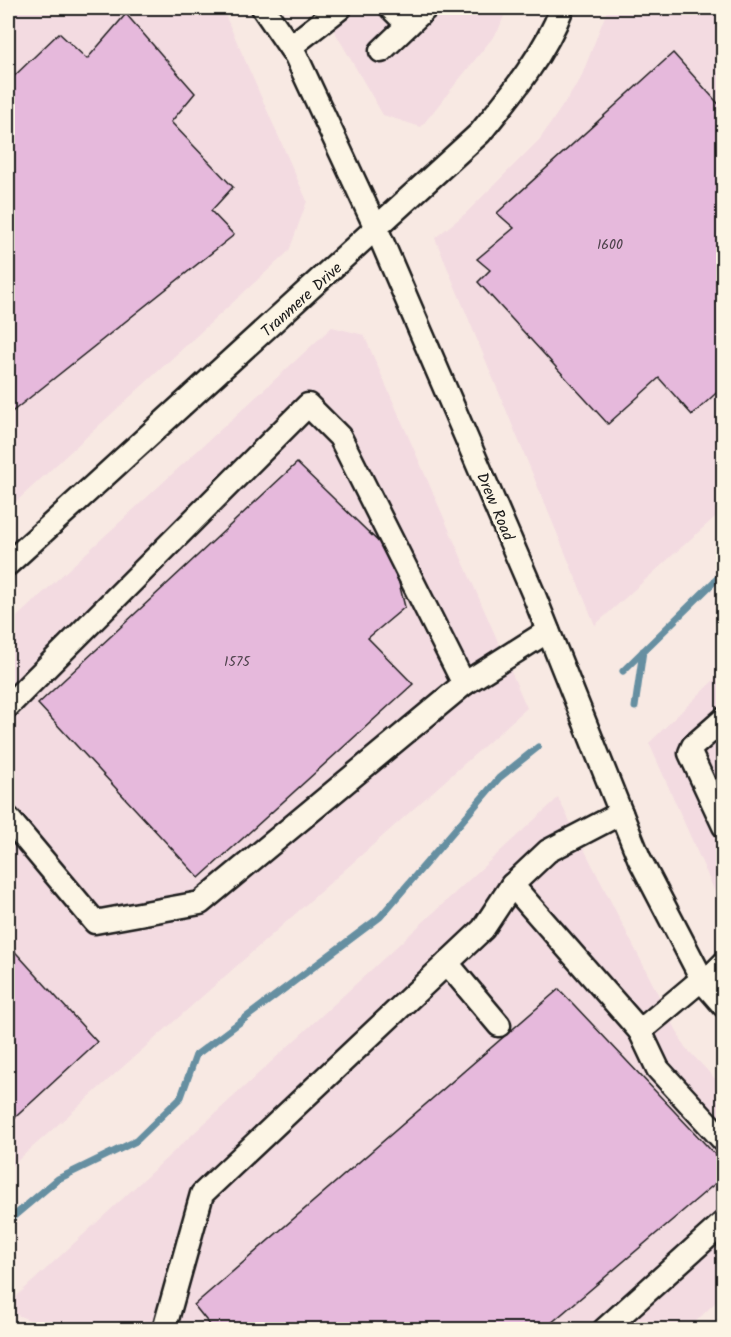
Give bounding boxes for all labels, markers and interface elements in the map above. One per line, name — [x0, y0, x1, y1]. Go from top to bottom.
house number: 1600 — [597, 234, 623, 256]
street label: Tranmere Drive — [256, 257, 348, 344]
street label: Drew Road — [469, 469, 521, 546]
house number: 1575 — [224, 651, 251, 673]

